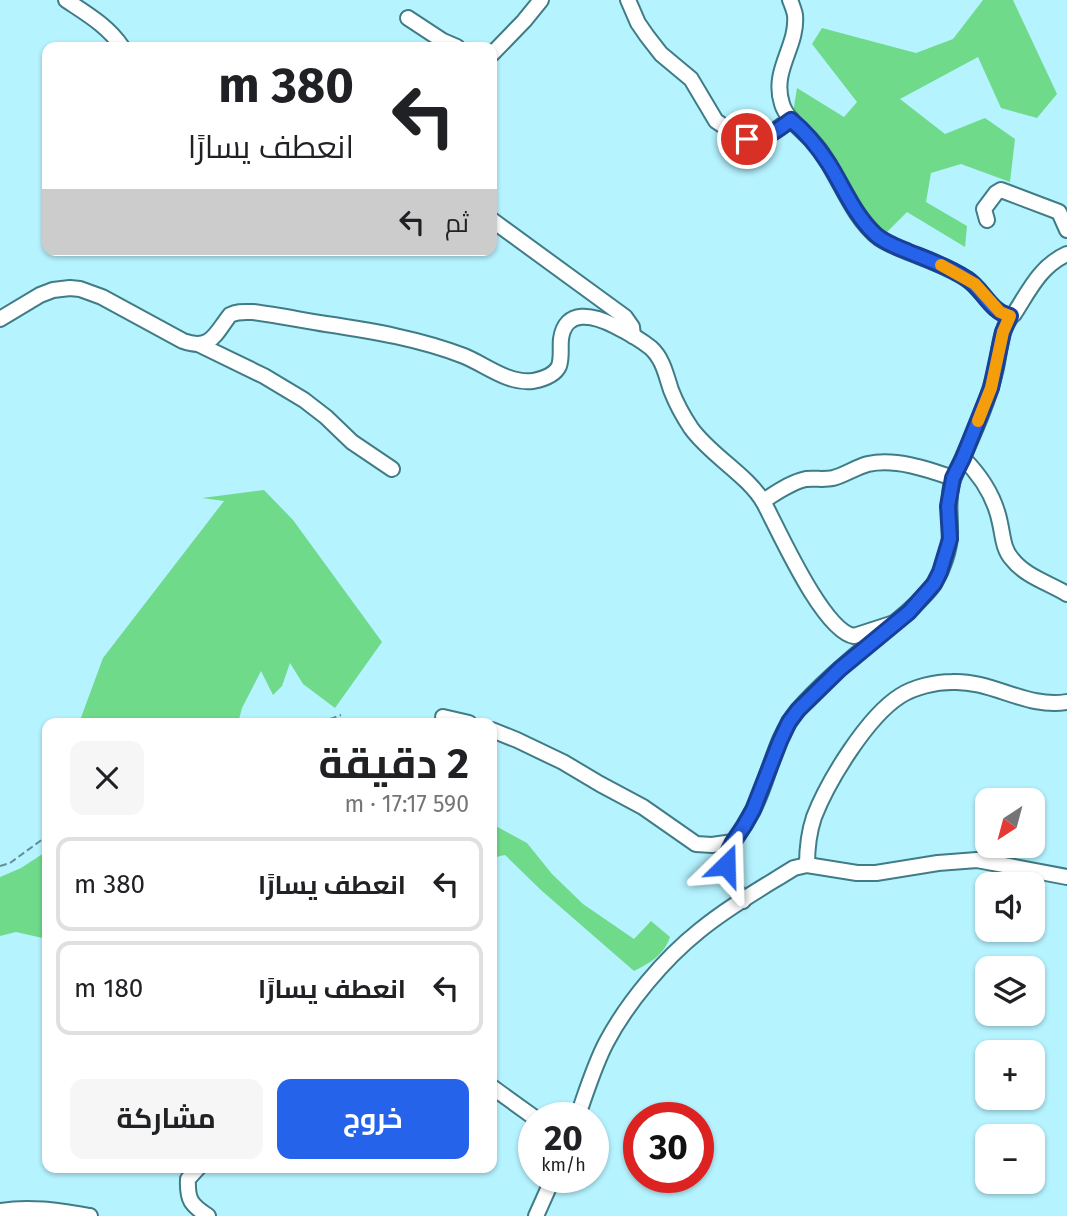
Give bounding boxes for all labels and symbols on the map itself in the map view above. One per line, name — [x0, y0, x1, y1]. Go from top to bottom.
pin — [717, 109, 777, 169]
north arrow — [975, 788, 1045, 858]
position arrow — [689, 828, 763, 902]
speed limit sign: 30 — [623, 1102, 714, 1193]

